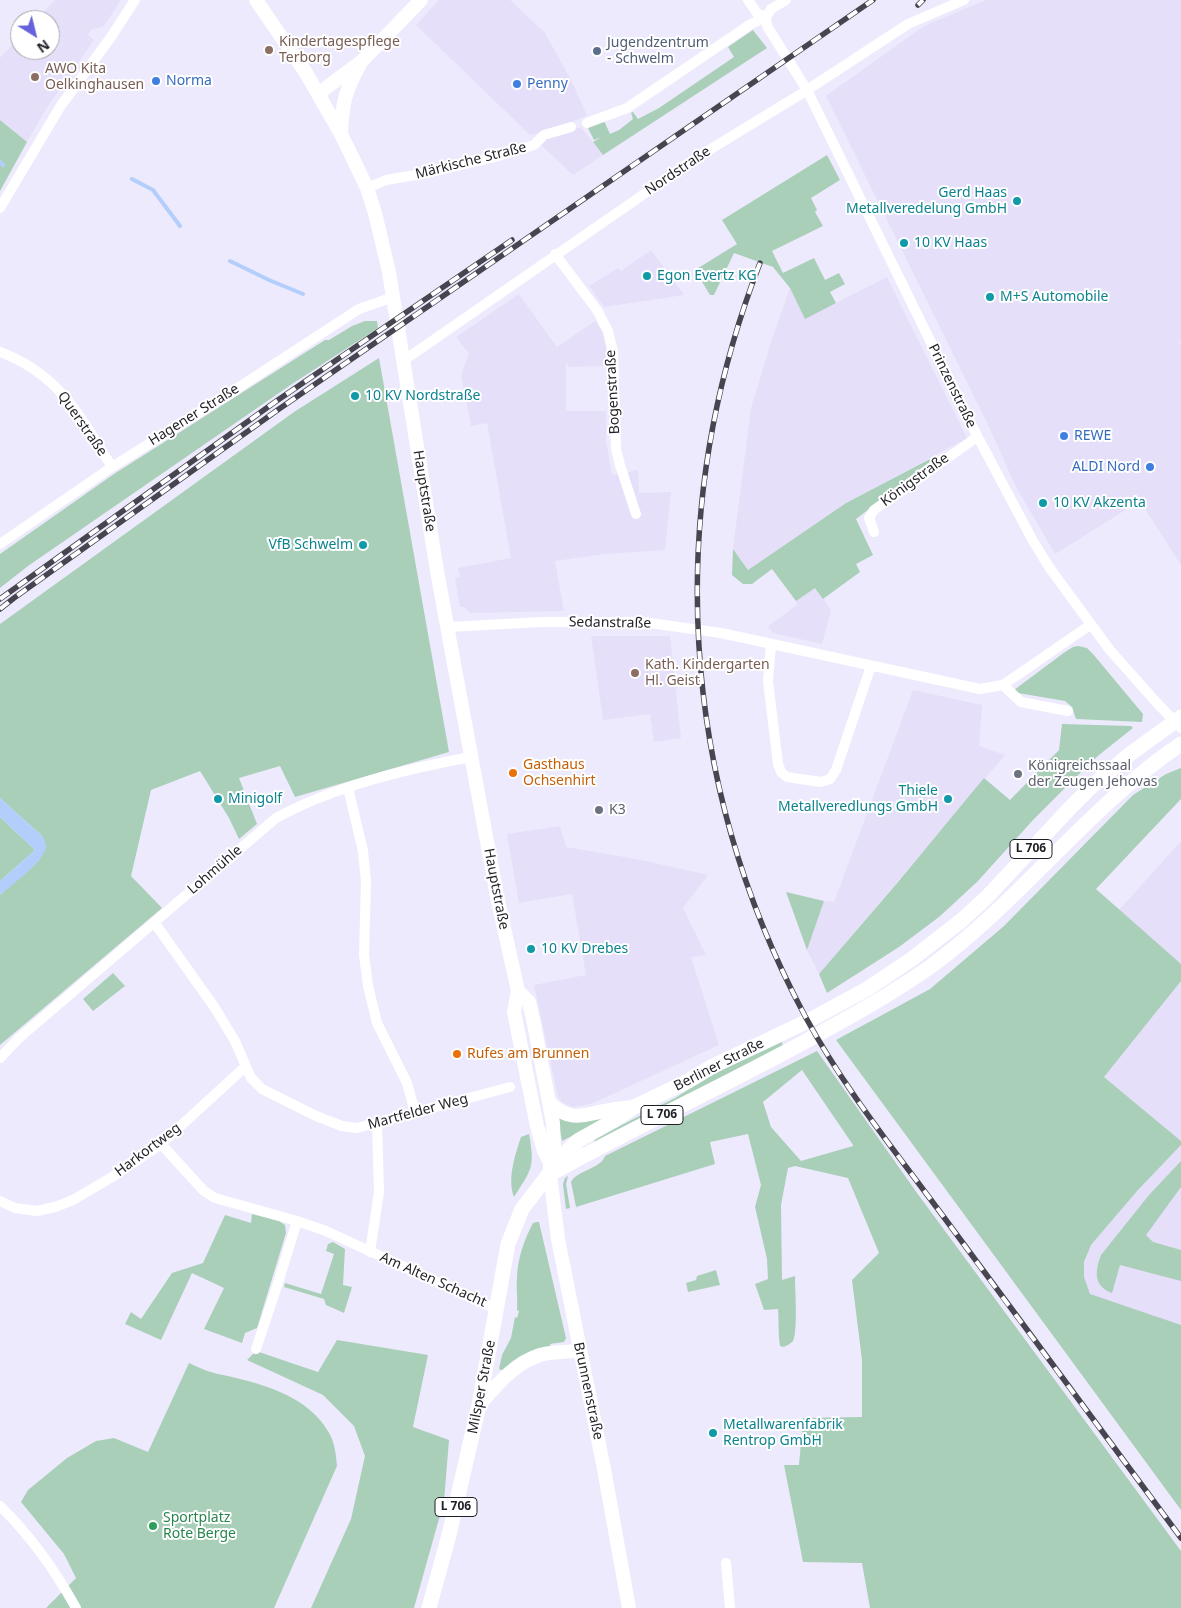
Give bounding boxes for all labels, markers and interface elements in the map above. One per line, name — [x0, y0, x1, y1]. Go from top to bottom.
north arrow — [10, 10, 60, 60]
place label: Kindertagespflege Terborg — [279, 34, 400, 66]
place label: Jugendzentrum - Schwelm — [607, 35, 709, 68]
text: N — [33, 36, 54, 58]
marker: Kindertagespflege Terborg — [263, 44, 275, 56]
marker: Jugendzentrum - Schwelm — [591, 45, 603, 57]
place label: AWO Kita Oelkinghausen — [45, 61, 144, 94]
marker: AWO Kita Oelkinghausen — [29, 71, 41, 83]
place label: Norma — [166, 73, 212, 89]
marker: Norma — [150, 75, 162, 87]
place label: Penny — [527, 76, 568, 92]
marker: Penny — [511, 78, 523, 90]
street label: Märkische Straße — [414, 139, 528, 183]
street label: Nordstraße — [642, 143, 714, 199]
place label: Gerd Haas Metallveredelung GmbH — [846, 185, 1007, 218]
marker: Gerd Haas Metallveredelung GmbH — [1011, 195, 1023, 207]
place label: 10 KV Haas — [914, 235, 987, 251]
marker: 10 KV Haas — [898, 237, 910, 249]
place label: Egon Evertz KG — [657, 268, 757, 284]
marker: Egon Evertz KG — [641, 270, 653, 282]
place label: M+S Automobile — [1000, 289, 1108, 305]
marker: M+S Automobile — [984, 291, 996, 303]
street label: Prinzenstraße — [924, 341, 980, 431]
street label: Bogenstraße — [602, 349, 624, 435]
street label: Hagener Straße — [146, 380, 242, 450]
street label: Querstraße — [54, 388, 110, 460]
place label: 10 KV Nordstraße — [365, 388, 480, 404]
marker: 10 KV Nordstraße — [349, 390, 361, 402]
place label: REWE — [1074, 428, 1111, 444]
marker: REWE — [1058, 430, 1070, 442]
street label: Hauptstraße — [409, 449, 439, 533]
street label: Königstraße — [878, 450, 952, 510]
place label: ALDI Nord — [1072, 459, 1140, 475]
marker: ALDI Nord — [1144, 461, 1156, 473]
place label: 10 KV Akzenta — [1053, 495, 1146, 511]
marker: 10 KV Akzenta — [1037, 497, 1049, 509]
place label: VfB Schwelm — [268, 537, 353, 553]
marker: VfB Schwelm — [357, 539, 369, 551]
street label: Sedanstraße — [569, 614, 651, 632]
place label: Kath. Kindergarten Hl. Geist — [645, 657, 770, 690]
marker: Kath. Kindergarten Hl. Geist — [629, 667, 641, 679]
place label: Gasthaus Ochsenhirt — [523, 757, 596, 790]
place label: Königreichssaal der Zeugen Jehovas — [1028, 758, 1158, 790]
marker: Gasthaus Ochsenhirt — [507, 767, 519, 779]
marker: Königreichssaal der Zeugen Jehovas — [1012, 768, 1024, 780]
place label: Thiele Metallveredlungs GmbH — [778, 783, 938, 816]
place label: Minigolf — [228, 791, 282, 807]
marker: Minigolf — [212, 793, 224, 805]
marker: Thiele Metallveredlungs GmbH — [942, 793, 954, 805]
place label: K3 — [609, 802, 626, 818]
marker: K3 — [593, 804, 605, 816]
road number: L 706 — [1010, 840, 1052, 859]
street label: Lohmühle — [184, 842, 246, 898]
street label: Hauptstraße — [480, 847, 512, 931]
place label: 10 KV Drebes — [541, 941, 628, 957]
marker: 10 KV Drebes — [525, 943, 537, 955]
street label: Berliner Straße — [671, 1035, 767, 1095]
place label: Rufes am Brunnen — [467, 1046, 589, 1062]
marker: Rufes am Brunnen — [451, 1048, 463, 1060]
street label: Martfelder Weg — [366, 1091, 470, 1133]
road number: L 706 — [641, 1106, 683, 1124]
street label: Harkortweg — [112, 1120, 184, 1180]
street label: Am Alten Schacht — [377, 1249, 489, 1311]
street label: Milsper Straße — [465, 1339, 499, 1435]
street label: Brunnenstraße — [569, 1341, 607, 1441]
place label: Metallwarenfabrik Rentrop GmbH — [723, 1417, 843, 1450]
marker: Metallwarenfabrik Rentrop GmbH — [707, 1427, 719, 1439]
road number: L 706 — [435, 1498, 477, 1516]
place label: Sportplatz Rote Berge — [163, 1510, 236, 1542]
marker: Sportplatz Rote Berge — [147, 1520, 159, 1532]

